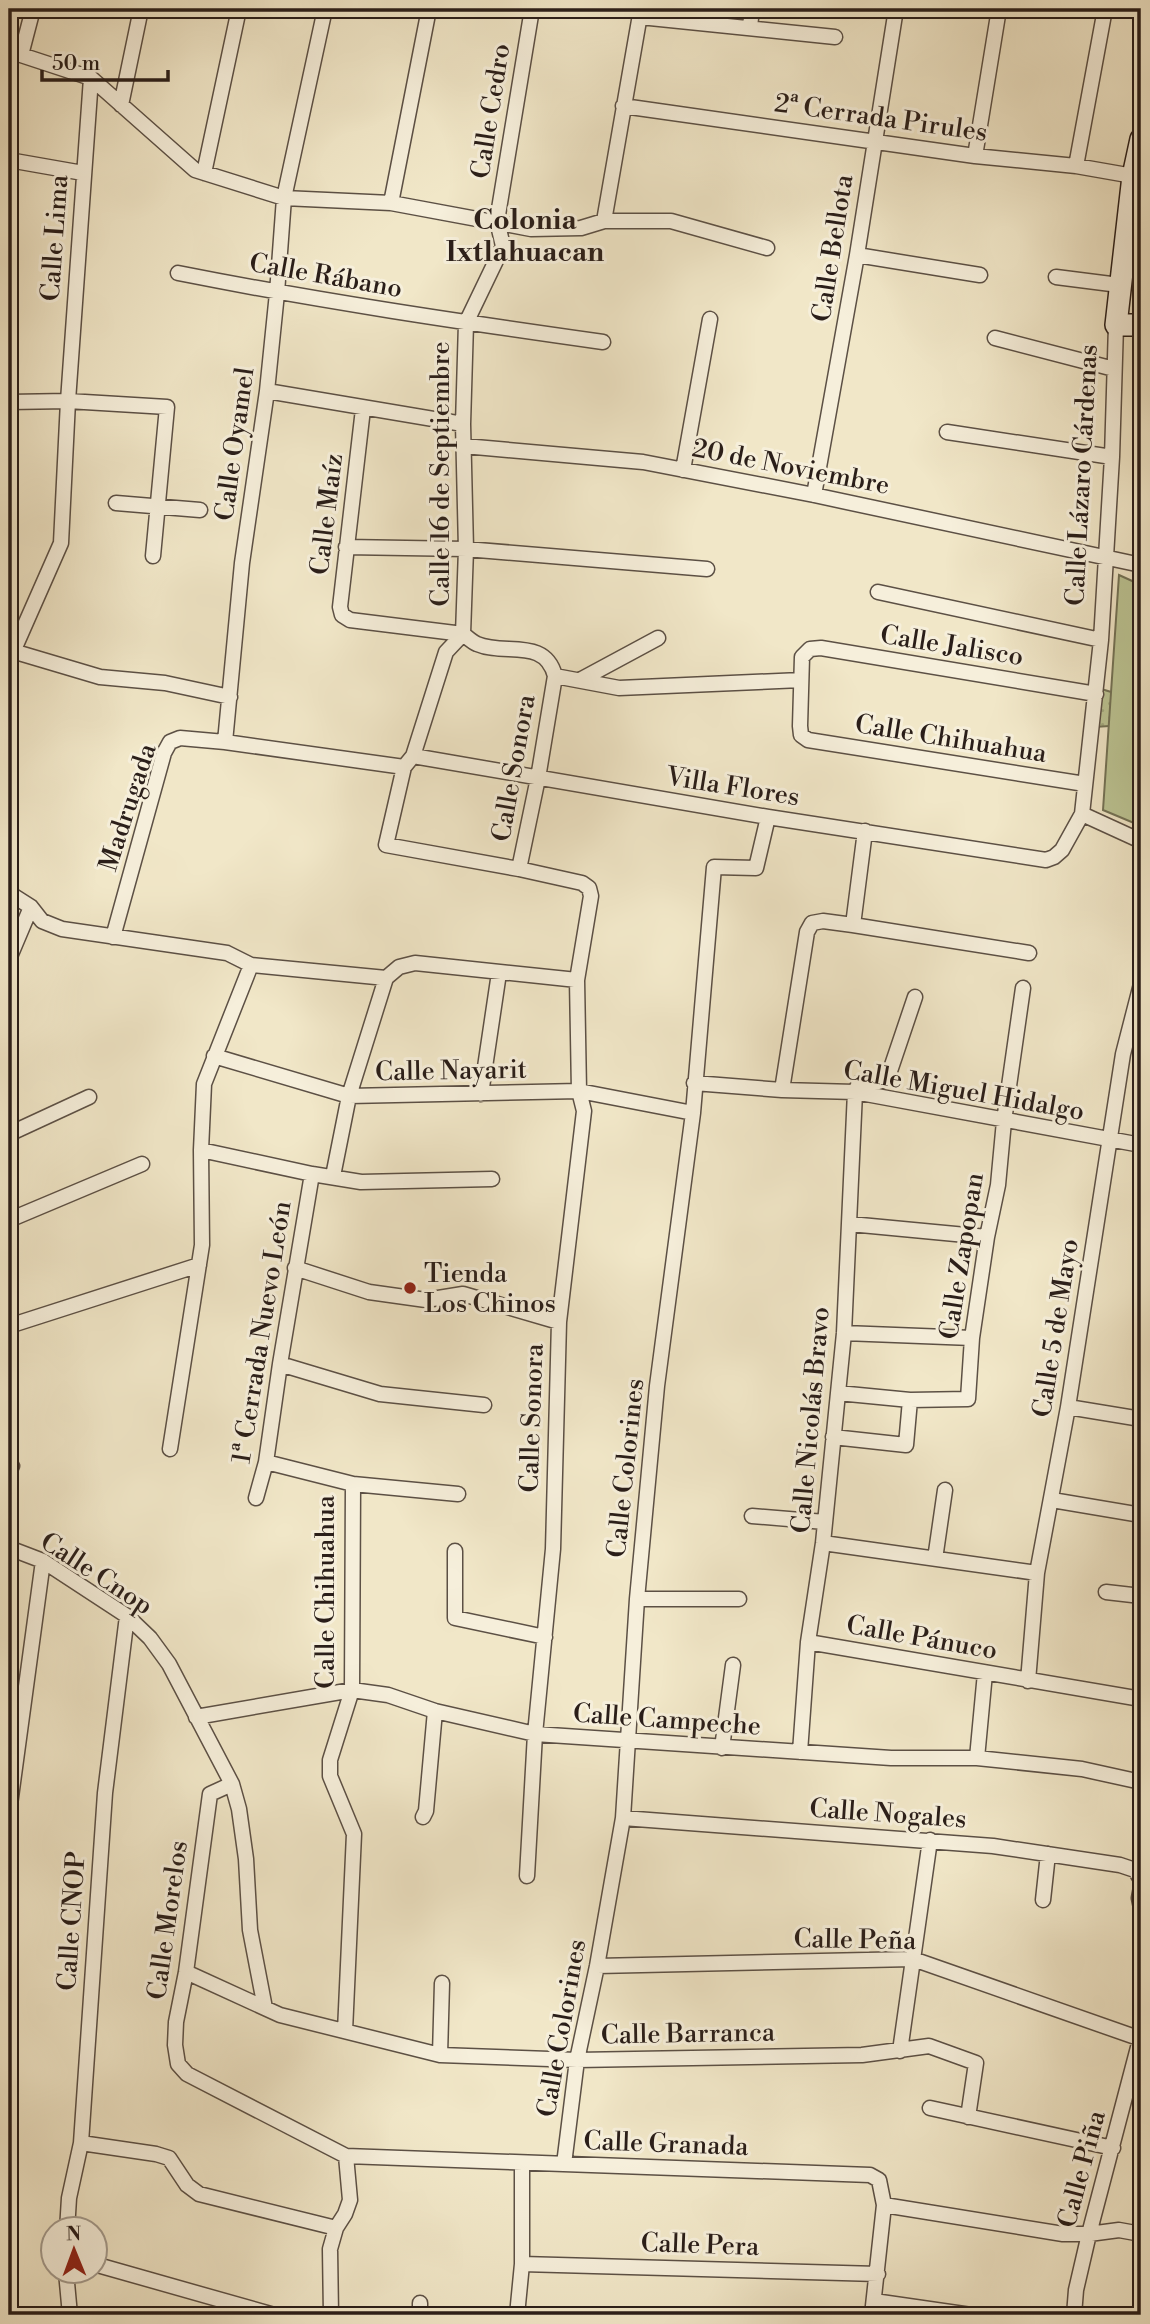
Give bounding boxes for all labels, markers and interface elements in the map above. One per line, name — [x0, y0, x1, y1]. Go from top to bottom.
scale bar — [42, 38, 168, 82]
street label: Calle Cedro — [465, 41, 517, 181]
text: 50 m — [52, 51, 100, 77]
street label: 2ª Cerrada Pirules — [772, 87, 989, 149]
street label: Calle Bellota — [806, 171, 861, 324]
street label: Calle Lima — [35, 173, 75, 302]
district label: Colonia Ixtlahuacan — [446, 203, 604, 270]
street label: Calle Rábano — [247, 247, 405, 305]
street label: Calle 16 de Septiembre — [425, 341, 457, 607]
street label: Calle Lázaro Cárdenas — [1059, 344, 1105, 607]
street label: Calle Oyamel — [208, 365, 262, 523]
street label: 20 de Noviembre — [689, 432, 892, 502]
street label: Calle Maíz — [304, 452, 350, 577]
street label: Calle Jalisco — [878, 619, 1026, 673]
street label: Calle Sonora — [485, 691, 543, 844]
street label: Calle Chihuahua — [853, 708, 1050, 770]
street label: Madrugada — [92, 739, 164, 875]
street label: Villa Flores — [663, 761, 802, 813]
street label: Calle Nayarit — [375, 1054, 527, 1088]
street label: Calle Miguel Hidalgo — [841, 1054, 1087, 1128]
street label: Calle Zapopan — [933, 1171, 991, 1342]
street label: 1ª Cerrada Nuevo León — [225, 1199, 299, 1466]
street label: Calle 5 de Mayo — [1026, 1237, 1086, 1420]
place label: Tienda Los Chinos — [424, 1258, 556, 1320]
marker: Tienda Los Chinos — [402, 1280, 418, 1296]
street label: Calle Nicolás Bravo — [785, 1305, 837, 1535]
street label: Calle Sonora — [513, 1342, 551, 1493]
street label: Calle Colorines — [601, 1377, 651, 1559]
street label: Calle Chihuahua — [310, 1494, 342, 1689]
street label: Calle Cnop — [34, 1526, 159, 1622]
street label: Calle Pánuco — [844, 1609, 1000, 1667]
street label: Calle Campeche — [572, 1697, 762, 1743]
street label: Calle Nogales — [808, 1793, 968, 1835]
street label: Calle Morelos — [141, 1839, 195, 2002]
street label: Calle CNOP — [51, 1850, 93, 1992]
street label: Calle Peña — [793, 1923, 917, 1957]
street label: Calle Colorines — [531, 1937, 593, 2120]
street label: Calle Barranca — [601, 2016, 776, 2052]
street label: Calle Piña — [1051, 2106, 1113, 2231]
street label: Calle Granada — [583, 2125, 750, 2163]
north arrow — [38, 2216, 108, 2286]
text: N — [66, 2222, 81, 2246]
street label: Calle Pera — [640, 2227, 761, 2263]

